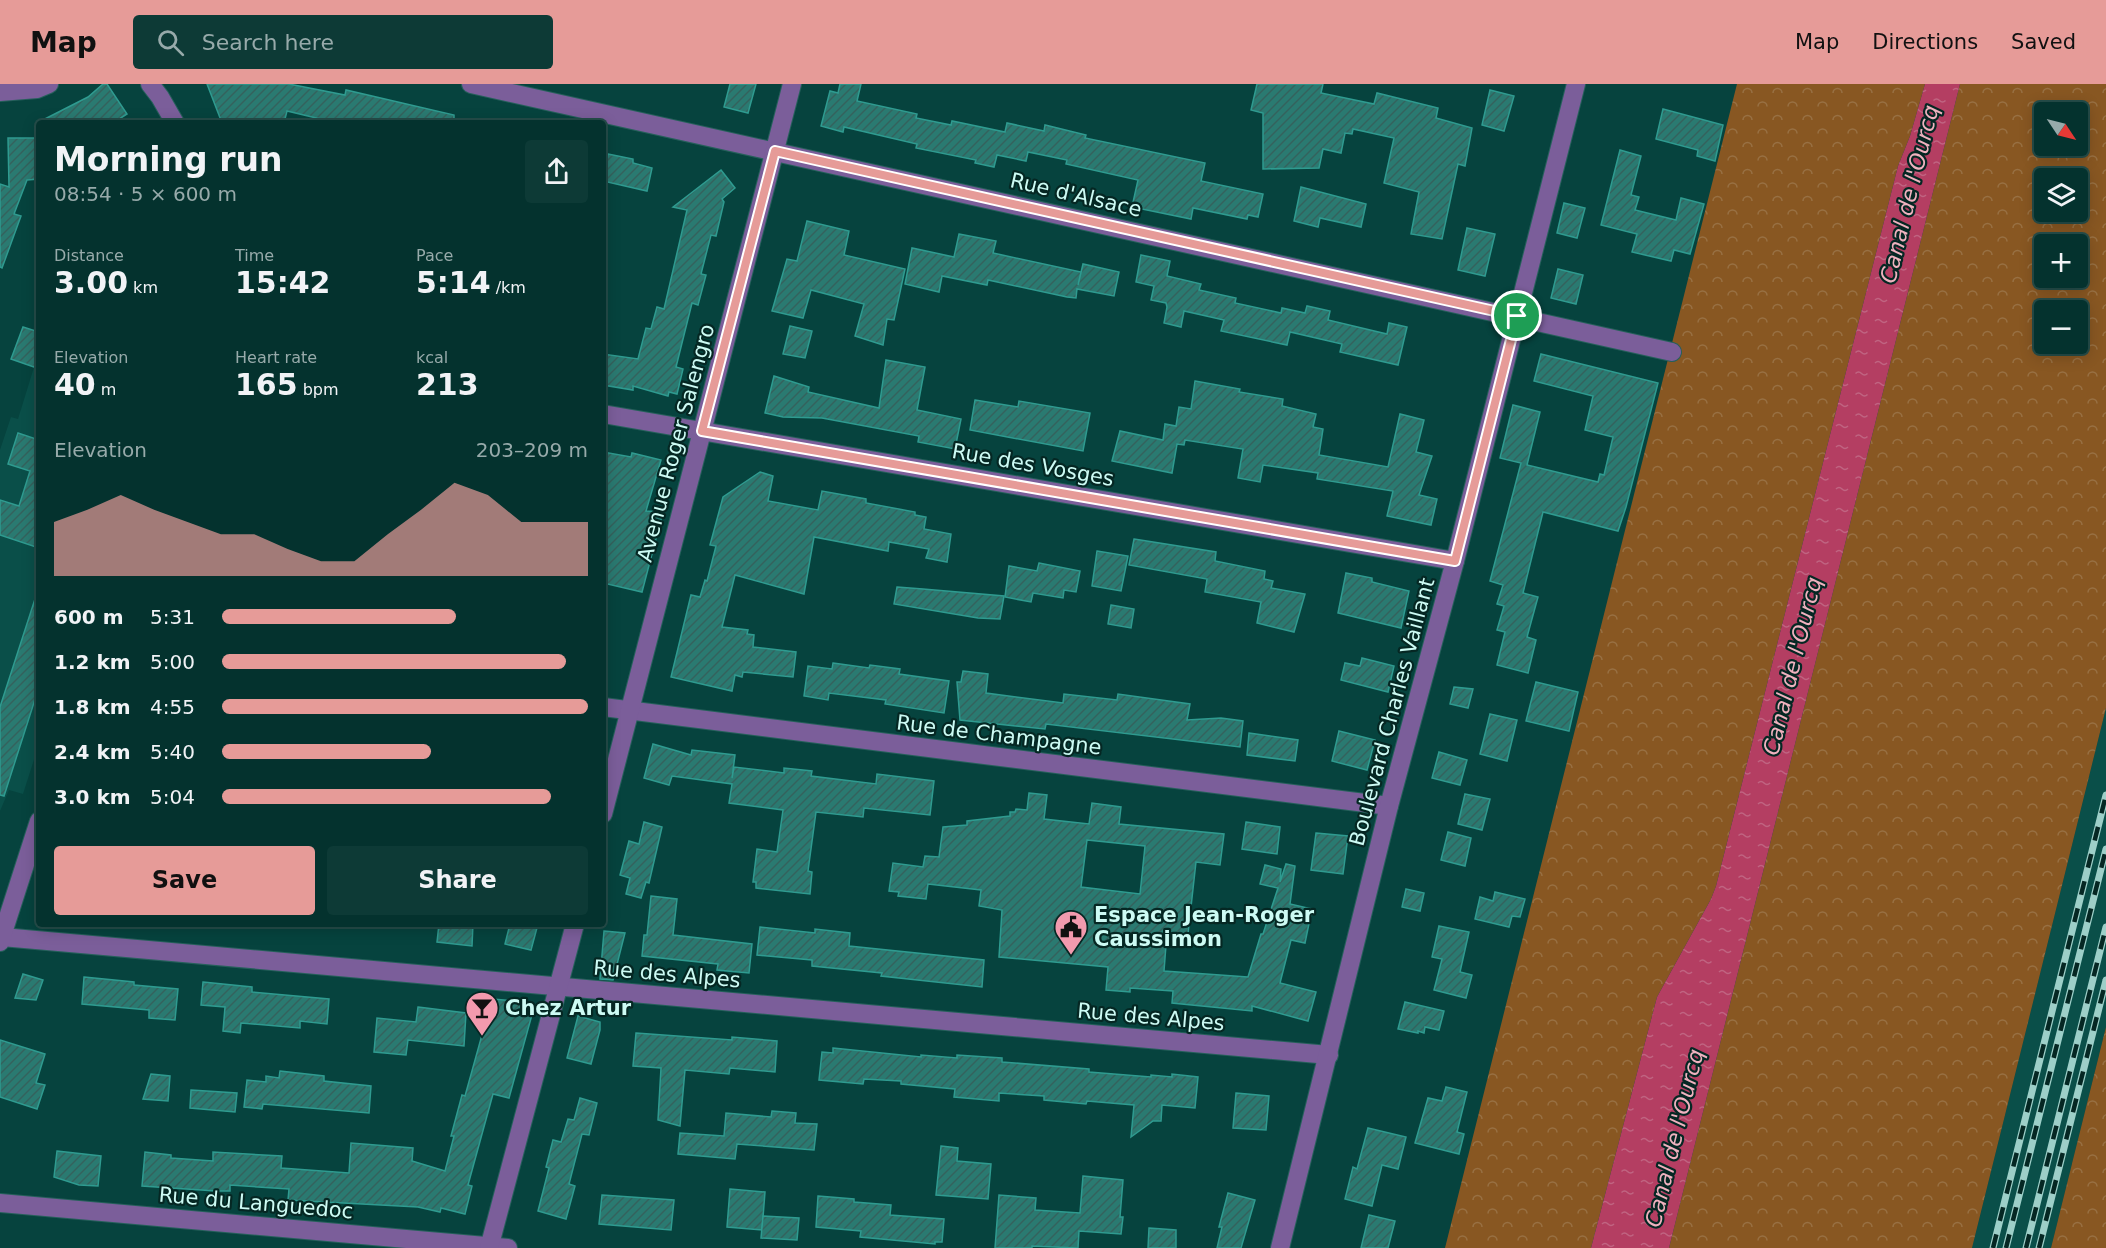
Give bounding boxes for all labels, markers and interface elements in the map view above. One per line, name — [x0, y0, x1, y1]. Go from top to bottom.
search box — [133, 15, 553, 69]
text: Map — [30, 26, 97, 59]
icon: search — [154, 26, 187, 59]
text: Search here — [202, 30, 334, 55]
text: Map — [1795, 30, 1839, 54]
text: Directions — [1872, 30, 1978, 54]
text: Saved — [2011, 30, 2076, 54]
north arrow — [2034, 102, 2088, 156]
map controls — [2034, 102, 2088, 354]
water label: Canal de l'Ourcq — [1875, 103, 1944, 286]
text: Morning run — [54, 140, 282, 179]
button: share — [525, 140, 588, 203]
street label: Rue d'Alsace — [1008, 168, 1144, 222]
button: layers — [2034, 168, 2088, 222]
text: 08:54 · 5 × 600 m — [54, 182, 237, 206]
button: + — [2034, 234, 2088, 288]
text: Distance — [54, 246, 124, 265]
text: Time — [235, 246, 274, 265]
text: Pace — [416, 246, 453, 265]
text: 3.00 — [54, 265, 128, 300]
text: 15:42 — [235, 265, 331, 300]
text: 5:14 — [416, 265, 491, 300]
text: km — [128, 278, 158, 297]
text: /km — [491, 278, 526, 297]
pin — [1491, 290, 1542, 341]
icon: arrive — [1500, 299, 1533, 332]
button: − — [2034, 300, 2088, 354]
street label: Avenue Roger Salengro — [633, 321, 719, 565]
text: Elevation — [54, 348, 128, 367]
text: Heart rate — [235, 348, 317, 367]
text: kcal — [416, 348, 448, 367]
text: 40 — [54, 367, 96, 402]
text: 165 — [235, 367, 298, 402]
text: 213 — [416, 367, 479, 402]
text: m — [96, 380, 116, 399]
text: bpm — [298, 380, 339, 399]
text: Elevation — [54, 438, 147, 462]
text: 203–209 m — [476, 438, 588, 462]
street label: Rue des Vosges — [950, 439, 1116, 491]
street label: Boulevard Charles Vaillant — [1345, 575, 1439, 849]
water label: Canal de l'Ourcq — [1758, 575, 1827, 758]
text: 600 m — [54, 605, 124, 629]
text: 5:31 — [150, 605, 195, 629]
text: 1.2 km — [54, 650, 131, 674]
text: 5:00 — [150, 650, 195, 674]
text: 1.8 km — [54, 695, 131, 719]
text: 4:55 — [150, 695, 195, 719]
street label: Rue de Champagne — [895, 711, 1103, 759]
text: 2.4 km — [54, 740, 131, 764]
text: 5:40 — [150, 740, 195, 764]
text: 3.0 km — [54, 785, 131, 809]
text: 5:04 — [150, 785, 195, 809]
button: Save — [54, 846, 315, 915]
button: Share — [327, 846, 588, 915]
place label: Espace Jean-Roger Caussimon — [1094, 903, 1315, 951]
public building icon: Espace Jean-Roger Caussimon — [1053, 909, 1089, 956]
street label: Rue des Alpes — [592, 956, 742, 992]
bar icon: Chez Artur — [464, 990, 500, 1037]
place label: Chez Artur — [505, 996, 632, 1020]
street label: Rue des Alpes — [1076, 999, 1226, 1035]
water label: Canal de l'Ourcq — [1640, 1047, 1709, 1230]
street label: Rue du Languedoc — [158, 1183, 354, 1223]

